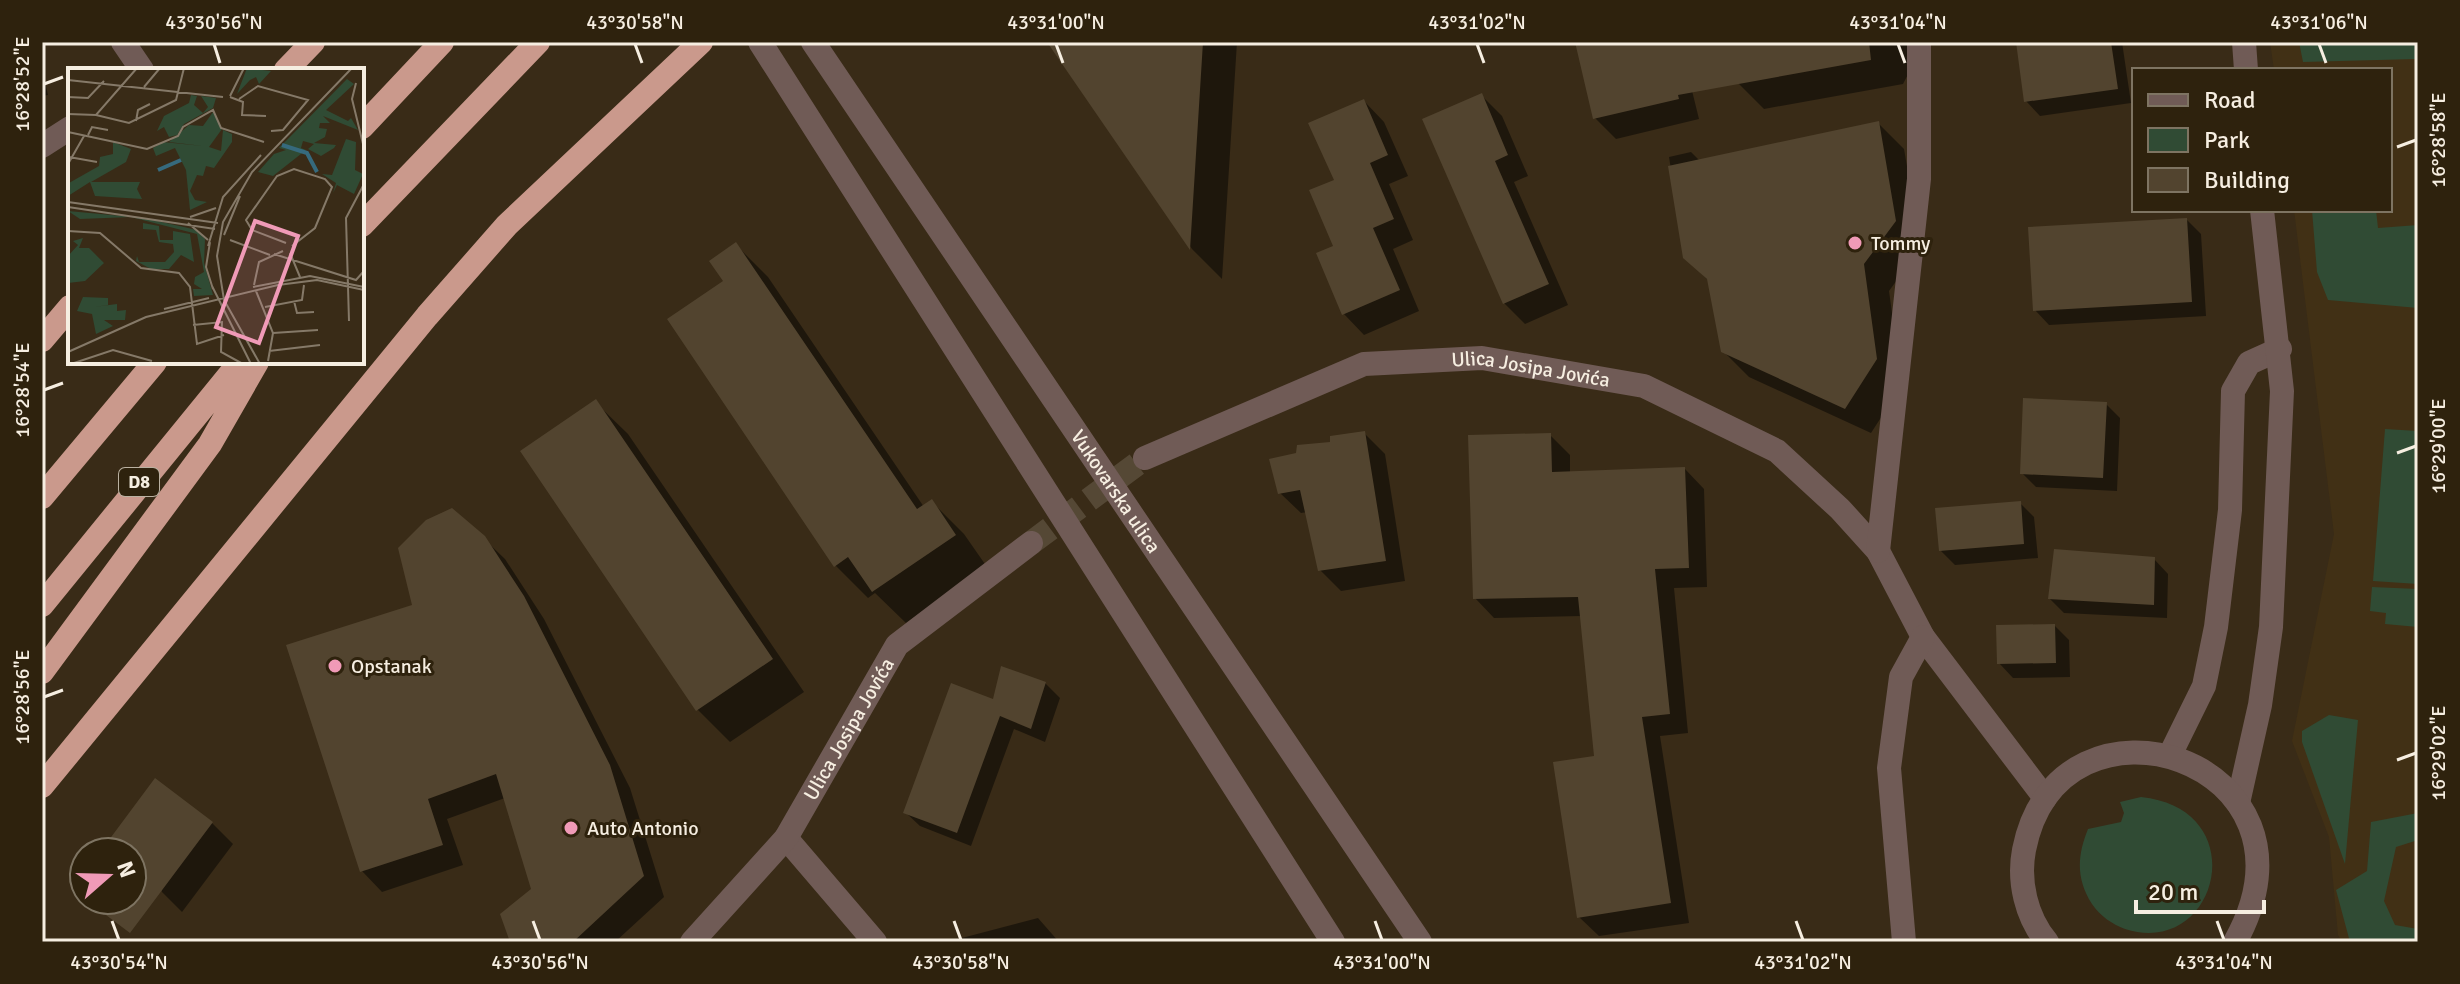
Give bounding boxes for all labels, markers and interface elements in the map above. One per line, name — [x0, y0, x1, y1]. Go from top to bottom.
text: 43°30'56"N — [165, 10, 263, 35]
text: 43°30'58"N — [586, 10, 684, 35]
text: 43°31'00"N — [1007, 10, 1105, 35]
text: 43°31'02"N — [1428, 10, 1526, 35]
text: 43°31'04"N — [1849, 10, 1947, 35]
text: 43°31'06"N — [2270, 10, 2368, 35]
text: 16°28'52"E — [10, 36, 35, 132]
inset map — [68, 68, 364, 364]
legend — [2132, 68, 2392, 212]
text: Road — [2204, 85, 2255, 115]
text: 16°28'58"E — [2426, 92, 2451, 188]
text: Park — [2204, 125, 2250, 155]
text: Building — [2204, 165, 2290, 195]
place label: Tommy — [1871, 231, 1931, 256]
marker: Tommy — [1846, 234, 1864, 252]
text: 16°28'54"E — [10, 342, 35, 438]
street label: Ulica Josipa Jovića — [1451, 345, 1612, 392]
text: 16°29'00"E — [2426, 398, 2451, 494]
street label: Vukovarska ulica — [1066, 425, 1166, 558]
road number: D8 — [119, 468, 159, 496]
text: 16°28'56"E — [10, 649, 35, 745]
street label: Ulica Josipa Jovića — [798, 653, 900, 805]
place label: Opstanak — [351, 654, 432, 679]
marker: Opstanak — [326, 657, 344, 675]
text: 16°29'02"E — [2426, 705, 2451, 801]
place label: Auto Antonio — [587, 816, 699, 841]
marker: Auto Antonio — [562, 819, 580, 837]
north arrow — [68, 836, 148, 916]
text: N — [111, 858, 142, 881]
scale bar — [2136, 864, 2264, 914]
text: 20 m — [2148, 877, 2198, 907]
text: 43°30'54"N — [70, 950, 168, 975]
text: 43°30'56"N — [491, 950, 589, 975]
text: 43°30'58"N — [912, 950, 1010, 975]
text: 43°31'00"N — [1333, 950, 1431, 975]
text: 43°31'02"N — [1754, 950, 1852, 975]
text: 43°31'04"N — [2175, 950, 2273, 975]

